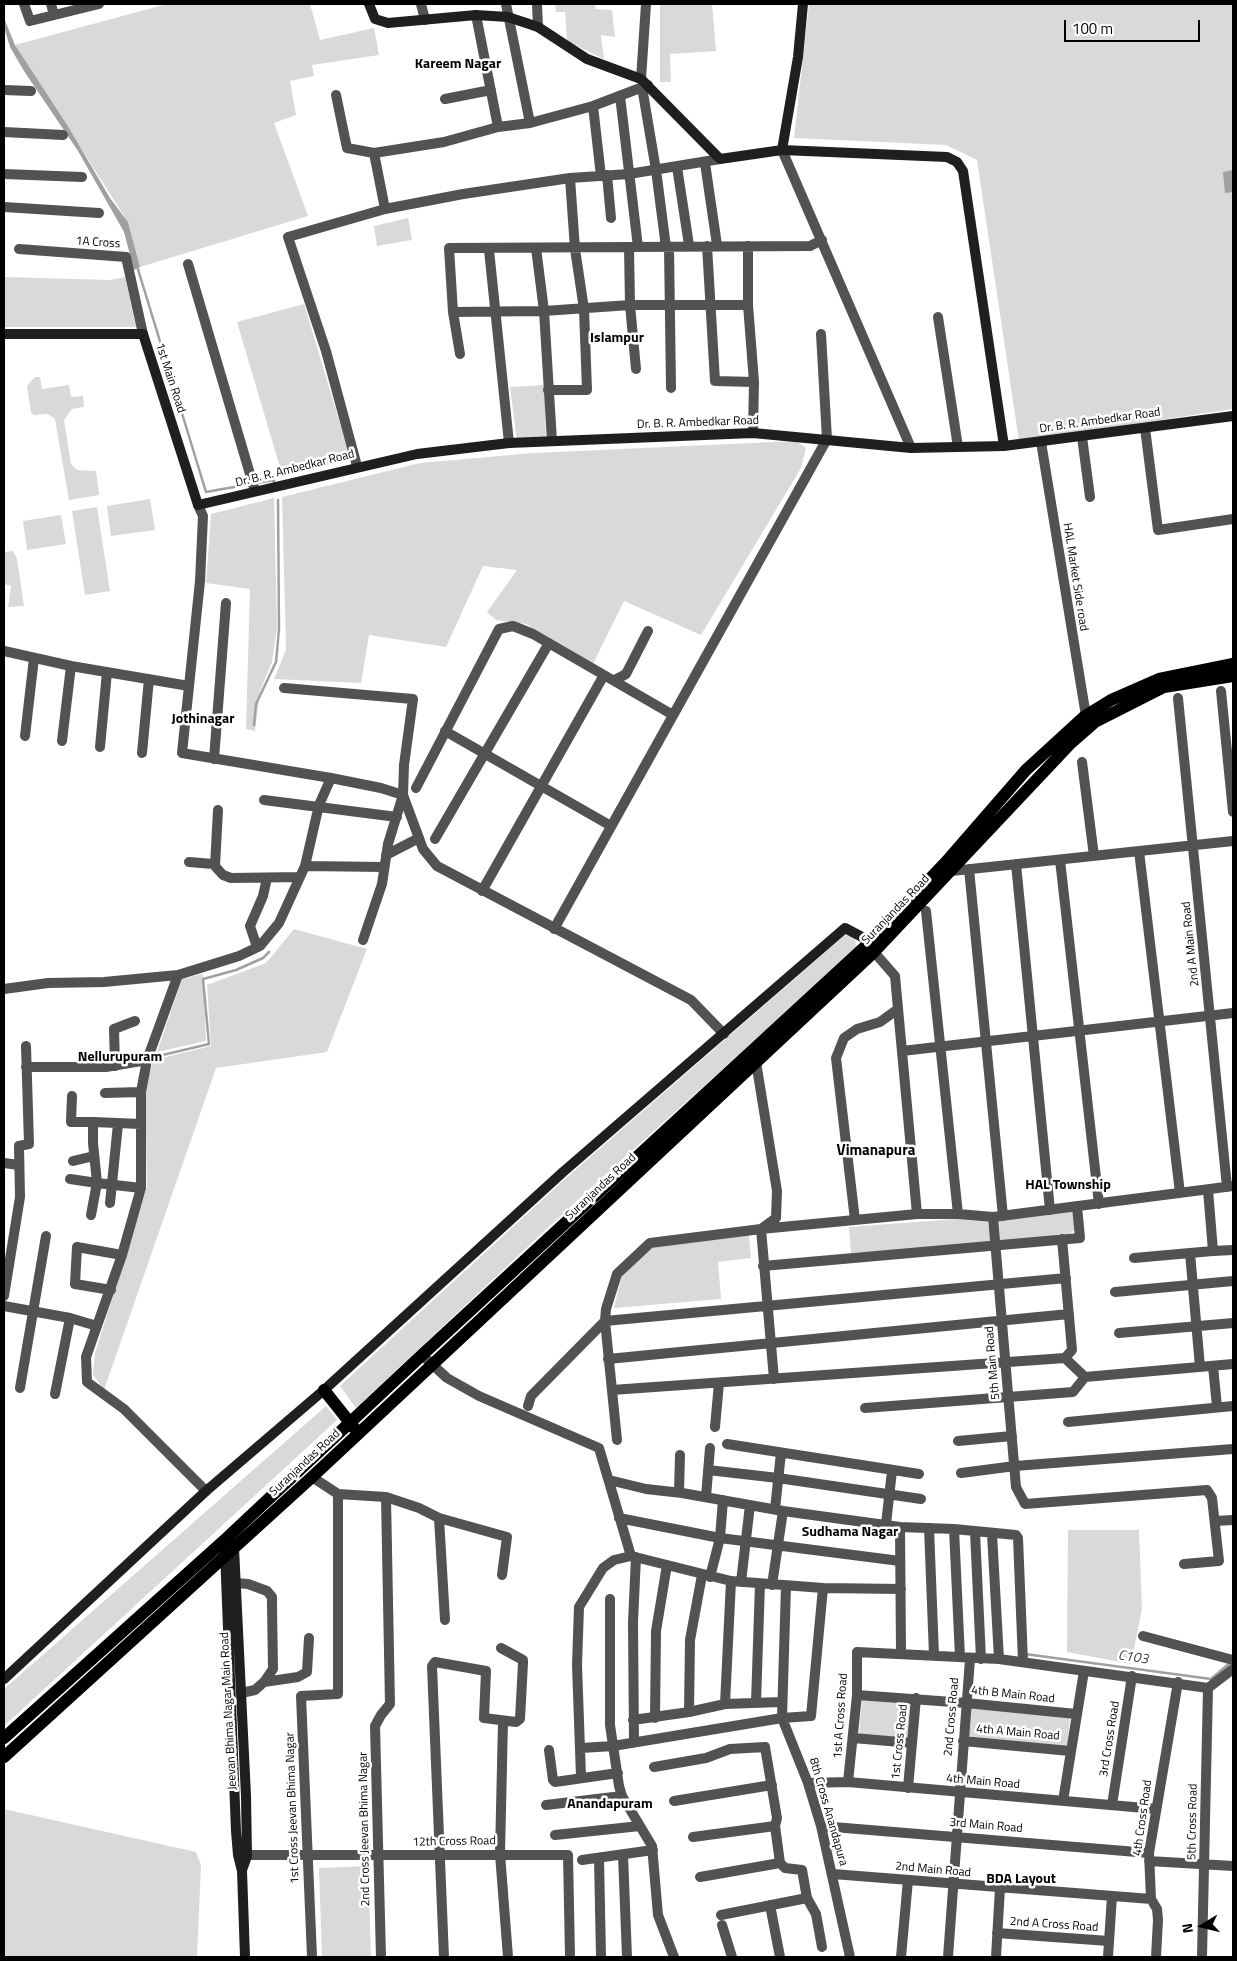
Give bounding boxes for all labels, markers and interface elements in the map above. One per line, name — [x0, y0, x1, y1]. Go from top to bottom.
scale bar — [1067, 10, 1203, 42]
text: 100 m — [1072, 17, 1113, 40]
district label: Kareem Nagar — [415, 57, 501, 73]
street label: 1A Cross — [75, 234, 121, 252]
district label: Islampur — [590, 331, 644, 347]
street label: 1st Main Road — [152, 341, 188, 415]
street label: Dr. B. R. Ambedkar Road — [1039, 405, 1161, 437]
street label: Dr. B. R. Ambedkar Road — [637, 414, 759, 432]
street label: Dr. B. R. Ambedkar Road — [234, 447, 356, 491]
street label: HAL Market Side road — [1059, 522, 1091, 632]
district label: Jothinagar — [172, 712, 234, 728]
street label: Suranjandas Road — [859, 872, 933, 948]
street label: 2nd A Main Road — [1179, 901, 1203, 987]
district label: Nellurupuram — [78, 1050, 162, 1066]
district label: Vimanapura — [837, 1142, 915, 1160]
street label: Suranjandas Road — [563, 1151, 639, 1223]
district label: HAL Township — [1025, 1178, 1111, 1194]
street label: 5th Main Road — [983, 1326, 1003, 1400]
street label: Suranjandas Road — [267, 1427, 343, 1499]
district label: Sudhama Nagar — [802, 1525, 898, 1541]
street label: Jeevan Bhima Nagar Main Road — [218, 1632, 240, 1790]
water label: C103 — [1117, 1648, 1149, 1668]
street label: 1st A Cross Road — [831, 1673, 851, 1759]
street label: 2nd Cross Road — [941, 1677, 963, 1757]
street label: 4th B Main Road — [971, 1683, 1055, 1707]
street label: 3rd Cross Road — [1097, 1700, 1123, 1778]
street label: 1st Cross Road — [889, 1704, 911, 1780]
street label: 4th A Main Road — [976, 1722, 1060, 1744]
street label: 1st Cross Jeevan Bhima Nagar — [283, 1732, 303, 1884]
street label: 2nd Cross Jeevan Bhima Nagar — [356, 1752, 374, 1906]
street label: 8th Cross Anandapura — [806, 1756, 850, 1868]
street label: 4th Main Road — [946, 1772, 1020, 1792]
street label: 4th Cross Road — [1131, 1779, 1155, 1857]
street label: 5th Cross Road — [1185, 1784, 1201, 1860]
district label: Anandapuram — [567, 1797, 653, 1813]
street label: 3rd Main Road — [949, 1816, 1023, 1836]
street label: 12th Cross Road — [412, 1834, 496, 1850]
street label: 2nd Main Road — [895, 1860, 971, 1880]
district label: BDA Layout — [986, 1872, 1056, 1888]
north arrow — [1177, 1901, 1227, 1951]
street label: 2nd A Cross Road — [1009, 1915, 1099, 1935]
text: N — [1176, 1922, 1198, 1935]

